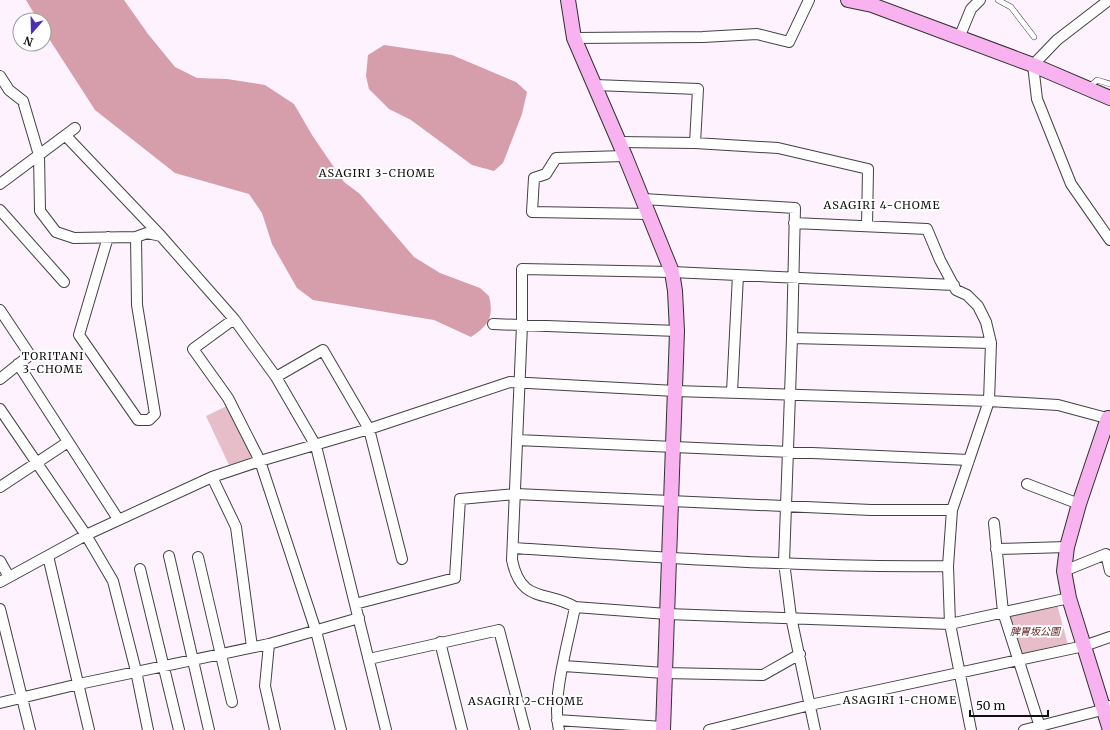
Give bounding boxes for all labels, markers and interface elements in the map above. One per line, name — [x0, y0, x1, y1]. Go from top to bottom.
north arrow — [12, 12, 52, 52]
text: N — [22, 33, 35, 49]
district label: ASAGIRI 3-CHOME — [318, 166, 435, 180]
district label: ASAGIRI 4-CHOME — [823, 198, 940, 212]
district label: TORITANI 3-CHOME — [22, 349, 84, 376]
park label: 脾胃坂公園 — [1010, 625, 1062, 638]
scale bar — [970, 692, 1048, 718]
district label: ASAGIRI 1-CHOME — [842, 693, 957, 707]
district label: ASAGIRI 2-CHOME — [467, 694, 584, 708]
text: 50 m — [976, 698, 1005, 713]

